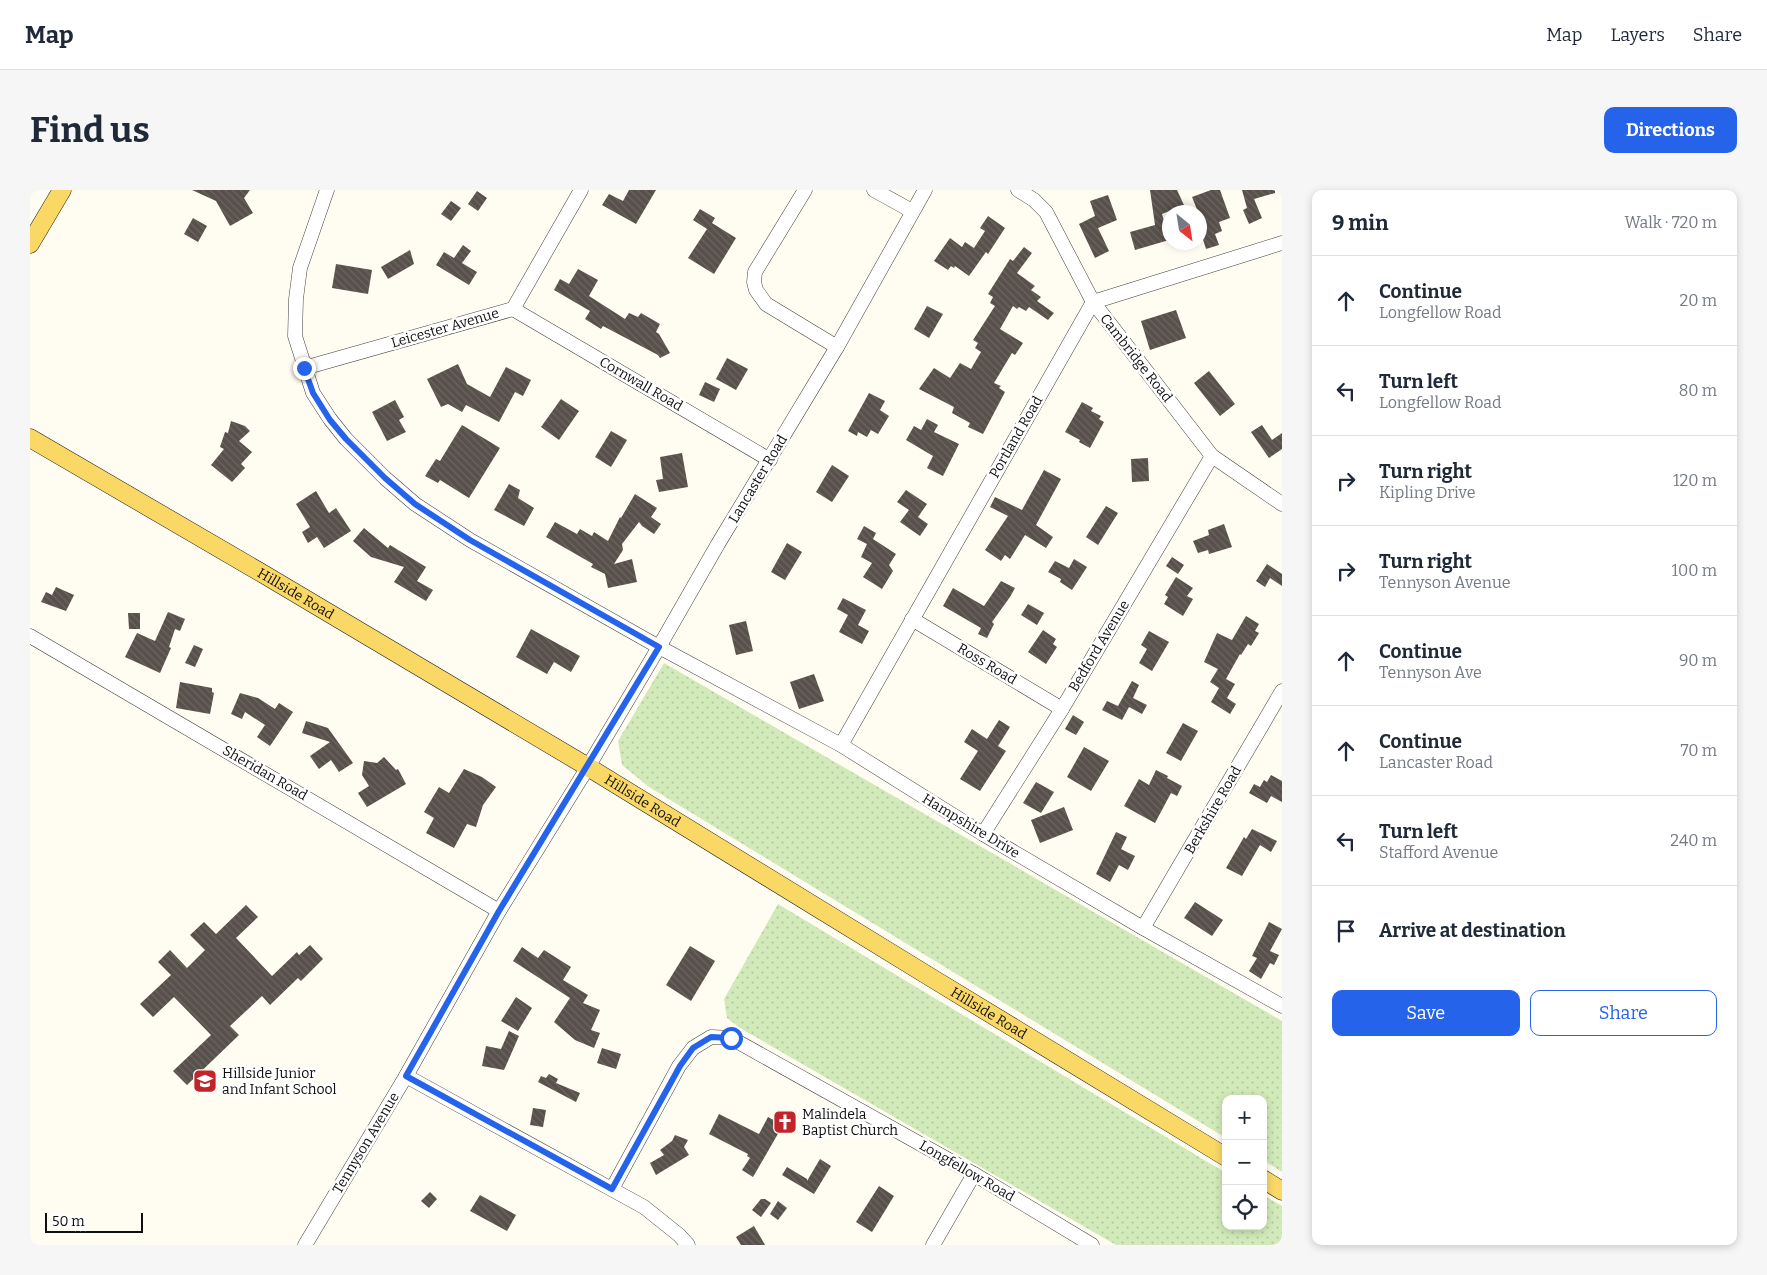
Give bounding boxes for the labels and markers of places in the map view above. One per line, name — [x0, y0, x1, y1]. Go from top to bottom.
place label: Hillside Junior and Infant School — [222, 1065, 337, 1098]
school or university icon: Hillside Junior and Infant School — [192, 1068, 218, 1094]
place label: Malindela Baptist Church — [802, 1106, 898, 1139]
church icon: Malindela Baptist Church — [772, 1109, 798, 1135]

